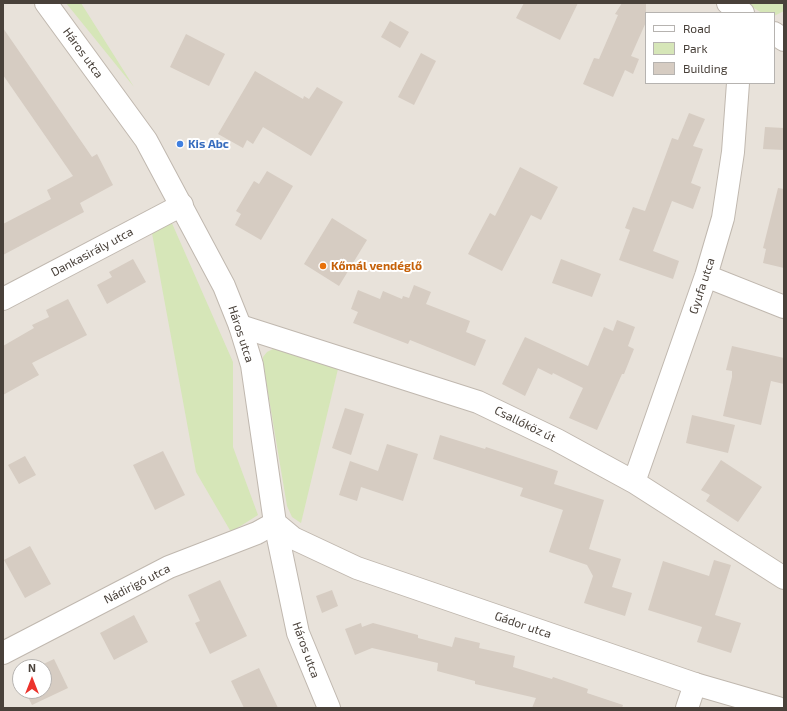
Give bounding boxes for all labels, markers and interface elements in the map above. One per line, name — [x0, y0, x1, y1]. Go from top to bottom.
legend — [645, 12, 775, 84]
text: Road — [683, 21, 711, 35]
street label: Háros utca — [60, 25, 106, 81]
text: Park — [683, 41, 708, 55]
text: Building — [683, 61, 727, 75]
place label: Kis Abc — [188, 137, 229, 151]
marker: Kis Abc — [175, 139, 185, 149]
street label: Dankasirály utca — [48, 224, 136, 280]
street label: Gyufa utca — [686, 256, 718, 316]
place label: Kőmál vendéglő — [331, 259, 422, 273]
marker: Kőmál vendéglő — [318, 261, 328, 271]
street label: Háros utca — [225, 304, 257, 364]
street label: Csallóköz út — [492, 403, 558, 445]
street label: Nádirigó utca — [101, 561, 173, 607]
street label: Gádor utca — [493, 609, 553, 641]
street label: Háros utca — [289, 620, 323, 680]
north arrow — [12, 659, 52, 699]
text: N — [28, 661, 36, 674]

